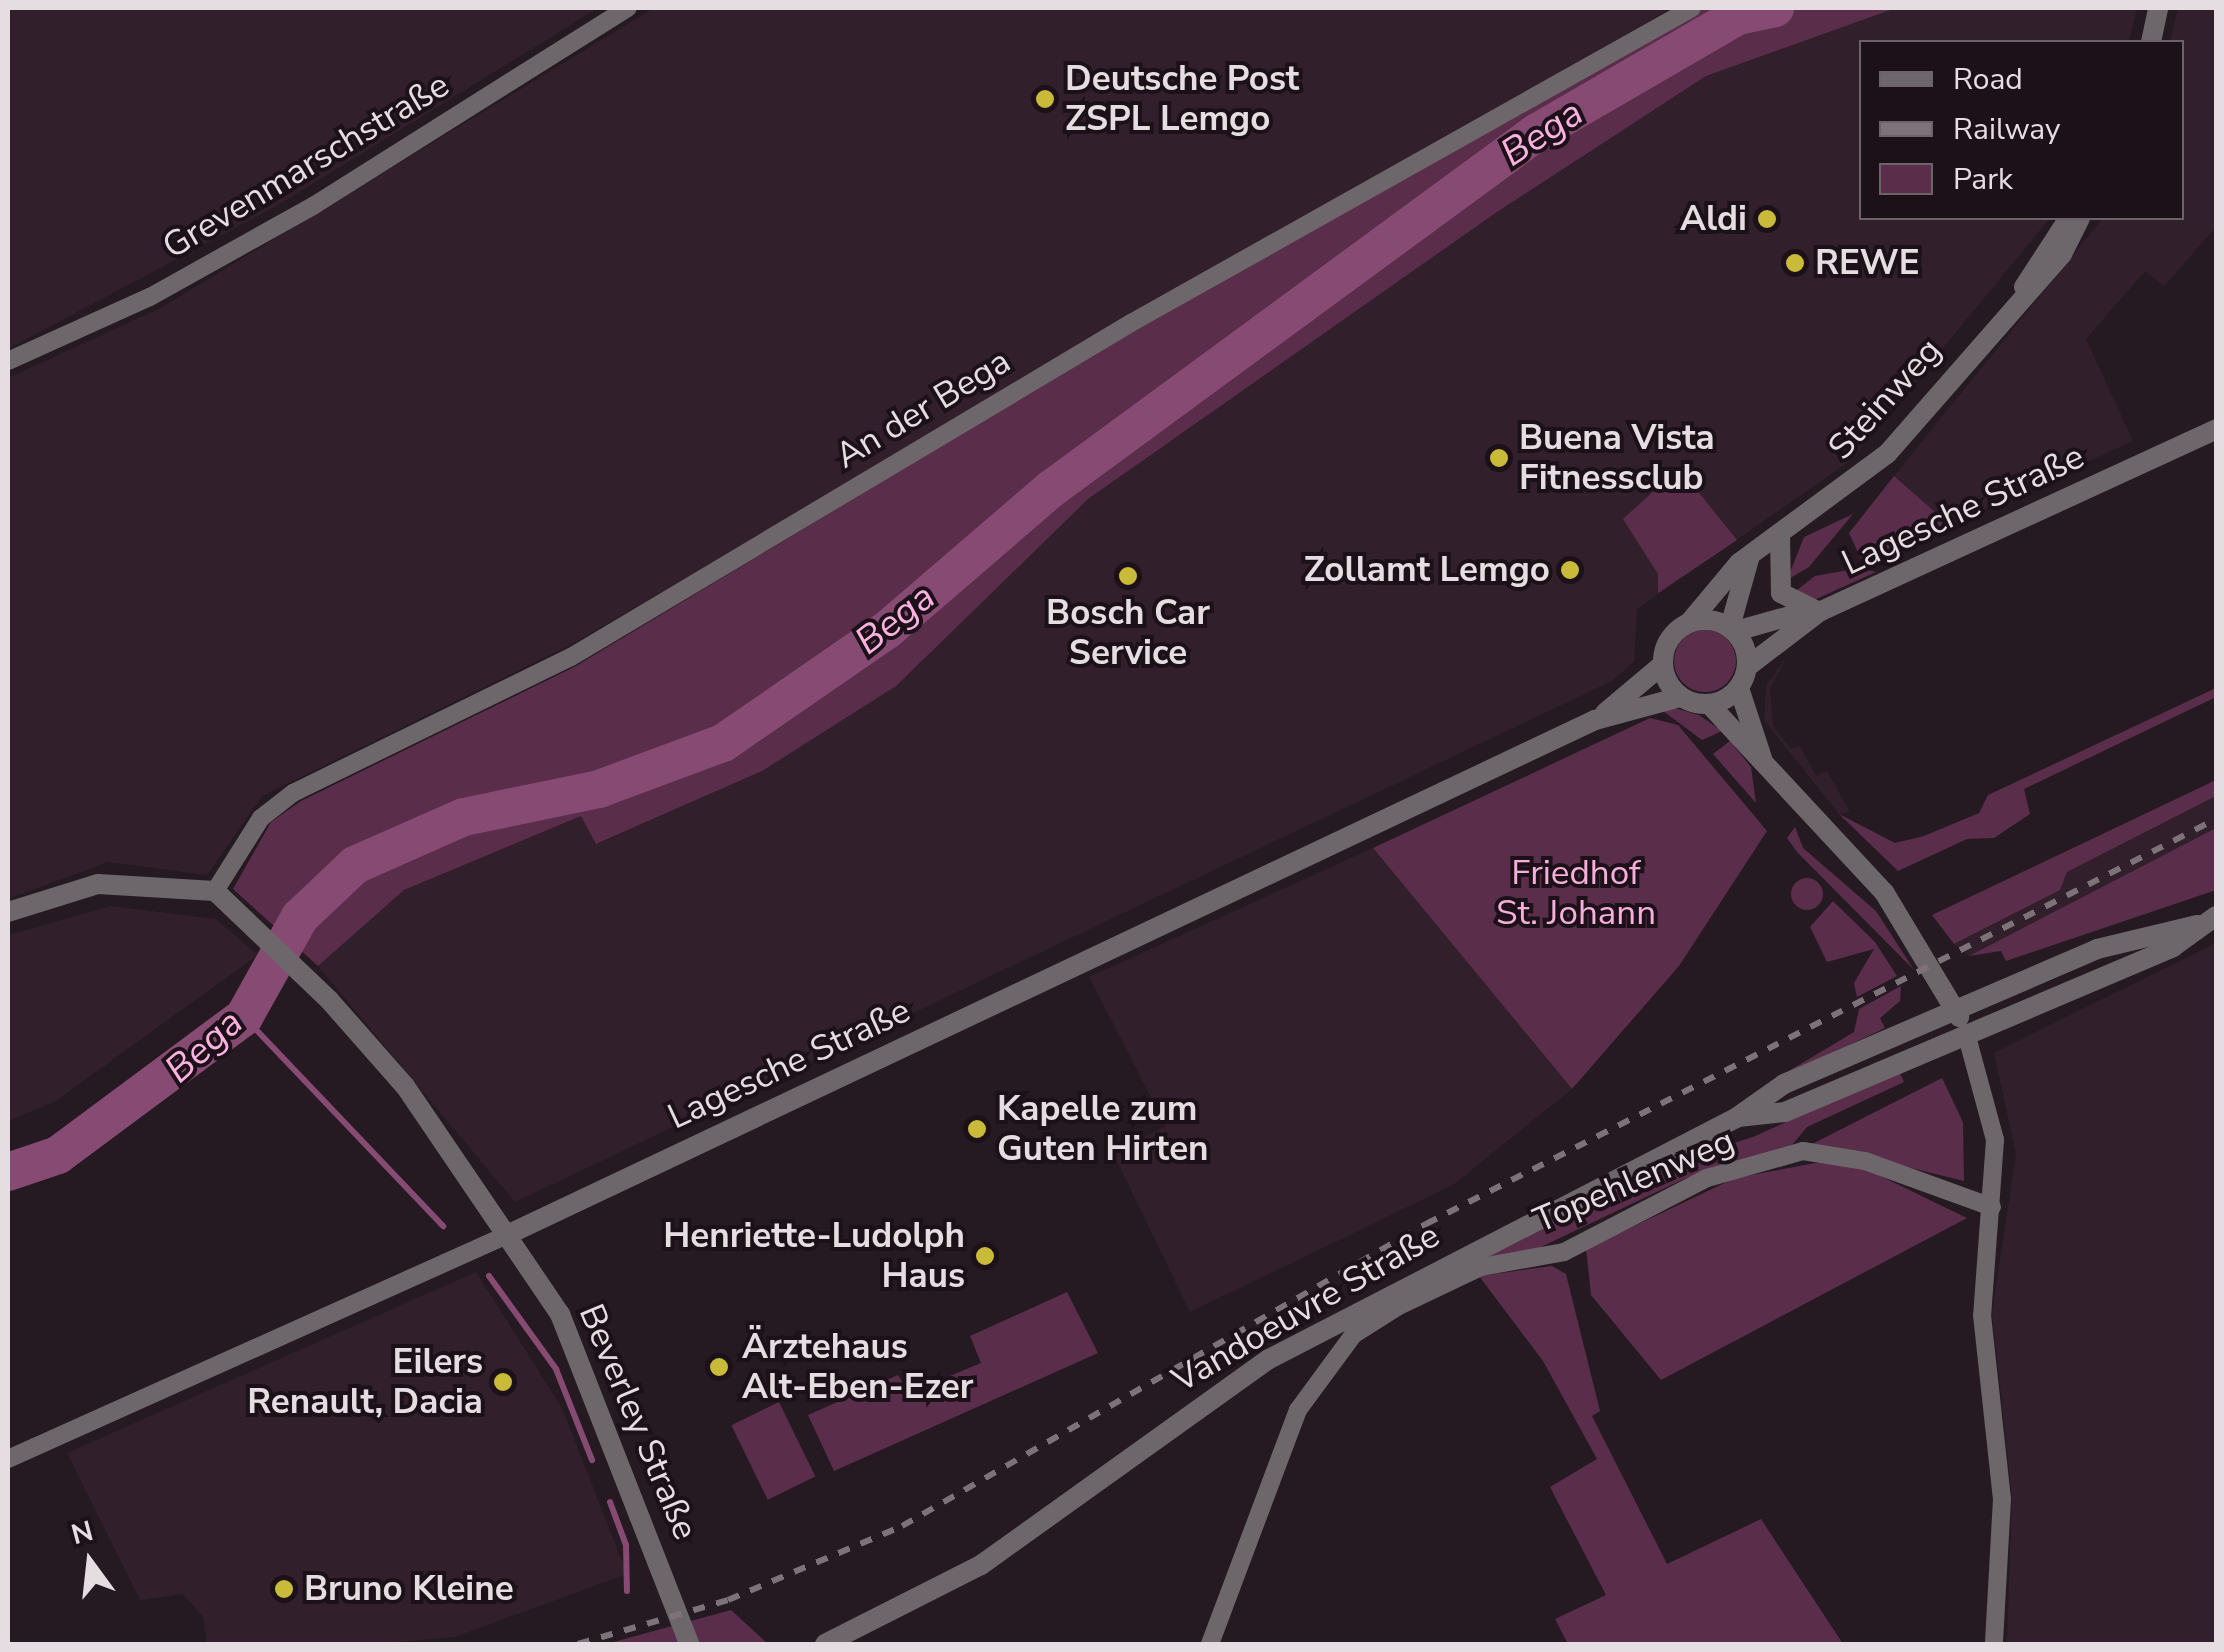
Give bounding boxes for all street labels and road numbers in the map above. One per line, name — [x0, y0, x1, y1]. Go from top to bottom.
street label: Grevenmarschstraße — [155, 64, 457, 268]
street label: Steinweg — [1820, 330, 1950, 468]
street label: An der Bega — [828, 340, 1018, 478]
street label: Lagesche Straße — [1835, 436, 2091, 584]
street label: Lagesche Straße — [661, 990, 917, 1138]
street label: Topehlenweg — [1527, 1120, 1741, 1242]
street label: Vandoeuvre Straße — [1165, 1214, 1447, 1402]
street label: Beverley Straße — [570, 1298, 706, 1546]

